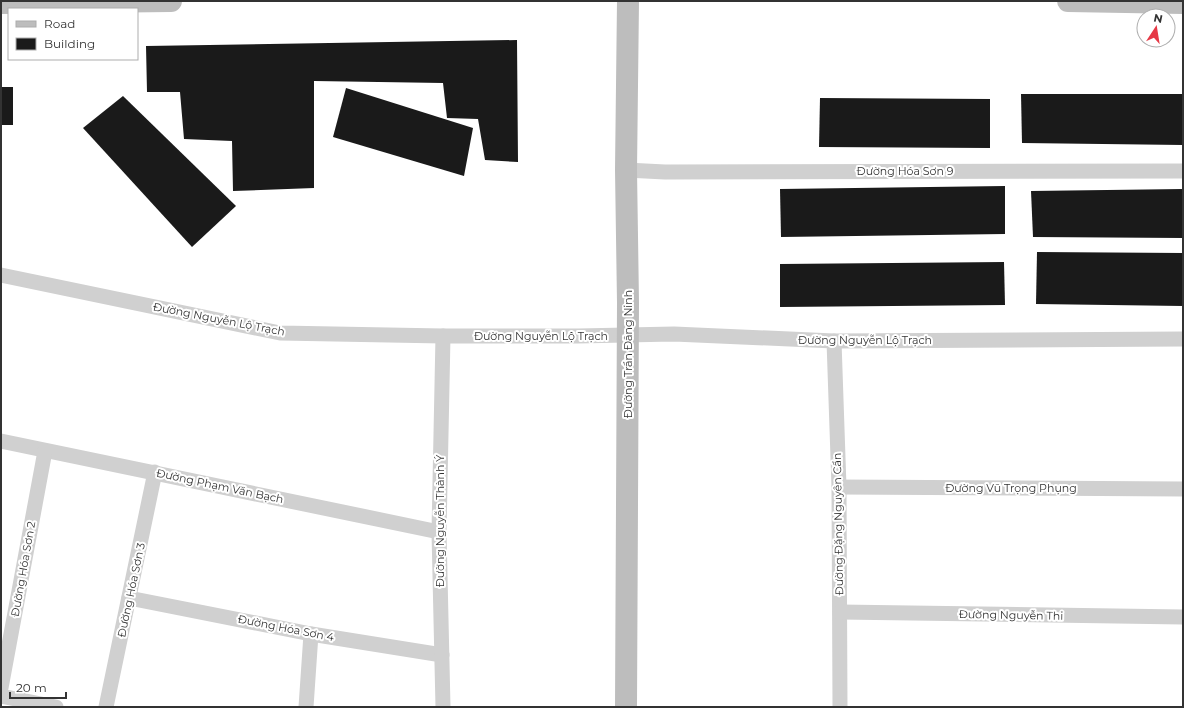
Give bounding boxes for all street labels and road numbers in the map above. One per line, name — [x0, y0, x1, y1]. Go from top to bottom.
street label: Đường Hóa Sơn 9 — [857, 164, 954, 178]
street label: Đường Trần Đăng Ninh — [621, 290, 635, 418]
street label: Đường Nguyễn Lộ Trạch — [152, 299, 286, 339]
street label: Đường Nguyễn Lộ Trạch — [474, 329, 608, 343]
street label: Đường Nguyễn Lộ Trạch — [798, 333, 932, 347]
street label: Đường Đặng Nguyên Cẩn — [830, 452, 846, 596]
street label: Đường Nguyễn Thành Ý — [433, 455, 447, 587]
street label: Đường Phạm Văn Bạch — [155, 466, 285, 506]
street label: Đường Vũ Trọng Phụng — [945, 481, 1077, 495]
street label: Đường Hóa Sơn 2 — [8, 520, 38, 618]
street label: Đường Hóa Sơn 3 — [114, 541, 148, 639]
street label: Đường Nguyễn Thi — [959, 607, 1063, 623]
street label: Đường Hóa Sơn 4 — [237, 612, 336, 644]

